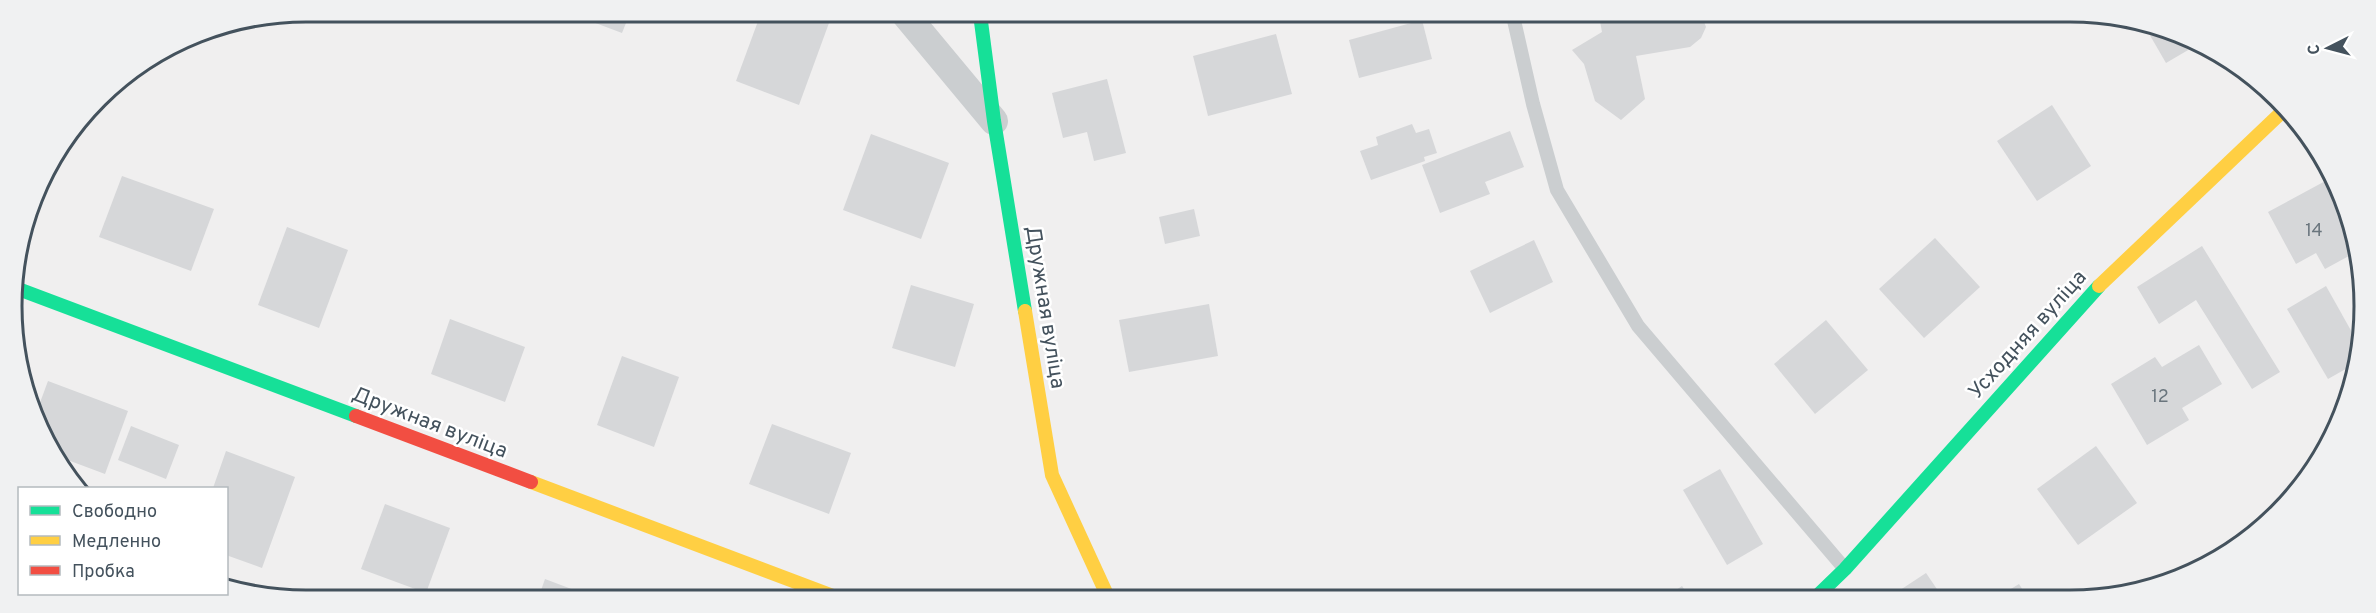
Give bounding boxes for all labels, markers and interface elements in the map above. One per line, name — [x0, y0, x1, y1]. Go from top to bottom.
north arrow — [2298, 18, 2358, 78]
text: С — [2305, 43, 2326, 55]
house number: 14 — [2305, 220, 2323, 243]
street label: Дружная вуліца — [1018, 224, 1071, 391]
street label: Усходняя вуліца — [1963, 265, 2093, 405]
street label: Дружная вуліца — [348, 381, 511, 465]
house number: 12 — [2151, 386, 2169, 409]
legend — [18, 487, 228, 595]
text: Свободно — [72, 501, 157, 524]
text: Медленно — [72, 531, 161, 554]
text: Пробка — [72, 561, 135, 584]

